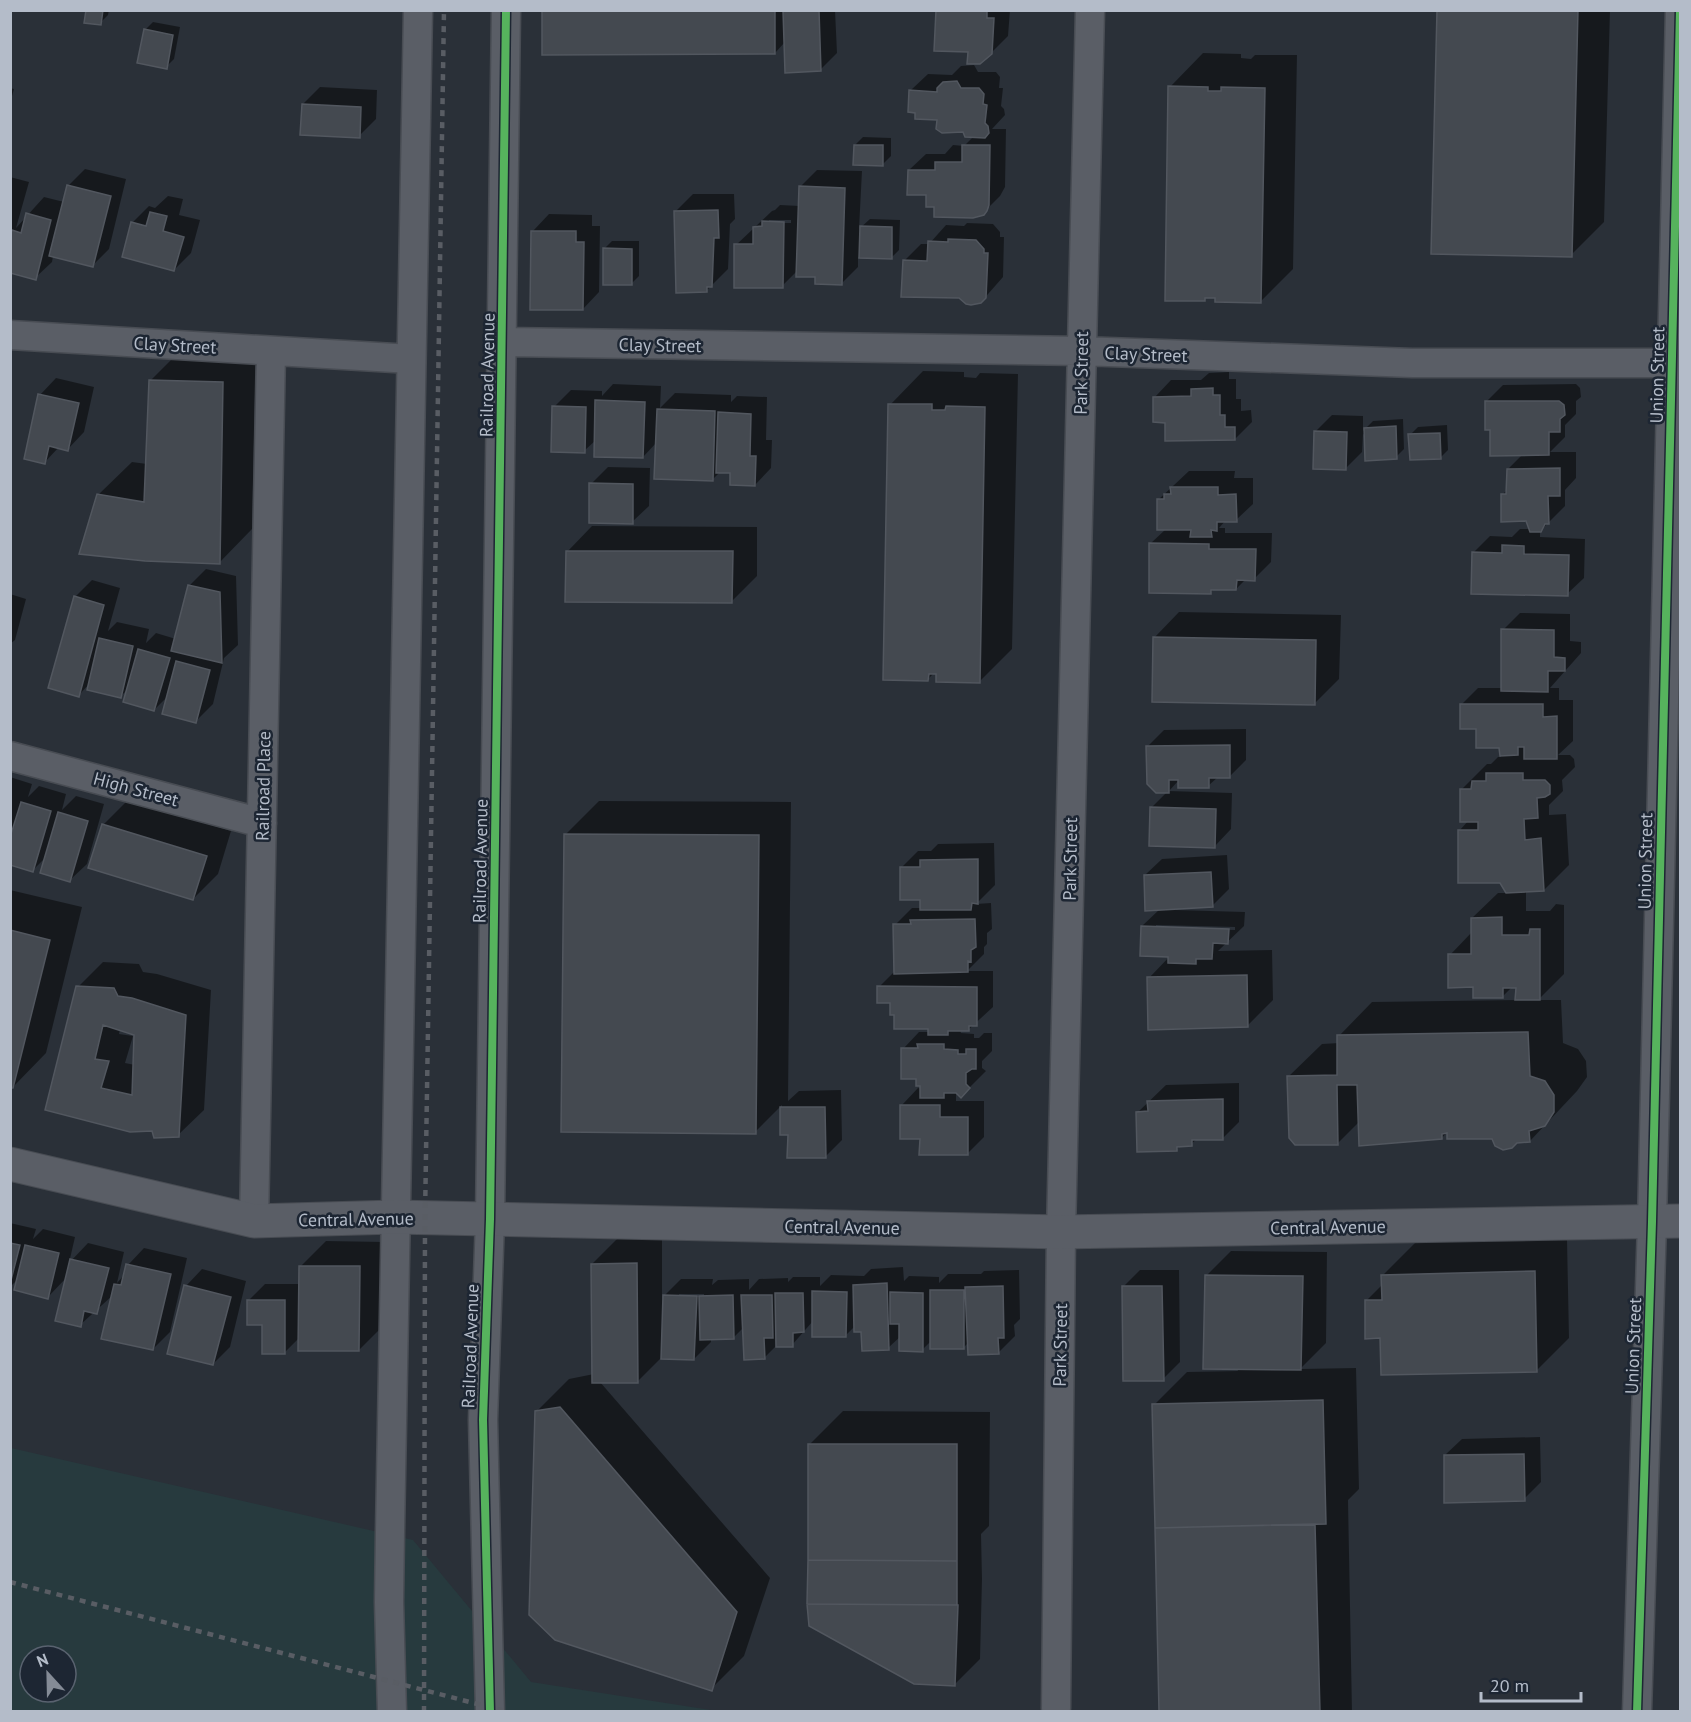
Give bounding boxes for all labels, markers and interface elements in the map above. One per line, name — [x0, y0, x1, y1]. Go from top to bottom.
street label: Railroad Avenue — [474, 313, 500, 437]
street label: Union Street — [1645, 326, 1669, 424]
street label: Clay Street — [133, 331, 217, 359]
street label: Park Street — [1069, 331, 1093, 415]
street label: Clay Street — [618, 333, 702, 357]
street label: Clay Street — [1104, 341, 1188, 367]
street label: Railroad Place — [251, 731, 275, 841]
street label: High Street — [91, 767, 181, 811]
street label: Railroad Avenue — [467, 799, 493, 923]
street label: Union Street — [1633, 812, 1657, 910]
street label: Park Street — [1058, 817, 1082, 901]
street label: Central Avenue — [298, 1206, 414, 1232]
street label: Central Avenue — [784, 1214, 900, 1240]
street label: Central Avenue — [1270, 1214, 1386, 1240]
street label: Railroad Avenue — [456, 1283, 484, 1409]
street label: Union Street — [1620, 1297, 1646, 1395]
street label: Park Street — [1048, 1303, 1072, 1387]
north arrow — [18, 1644, 78, 1704]
text: N — [34, 1649, 51, 1671]
scale bar — [1481, 1665, 1582, 1703]
text: 20 m — [1490, 1674, 1529, 1697]

